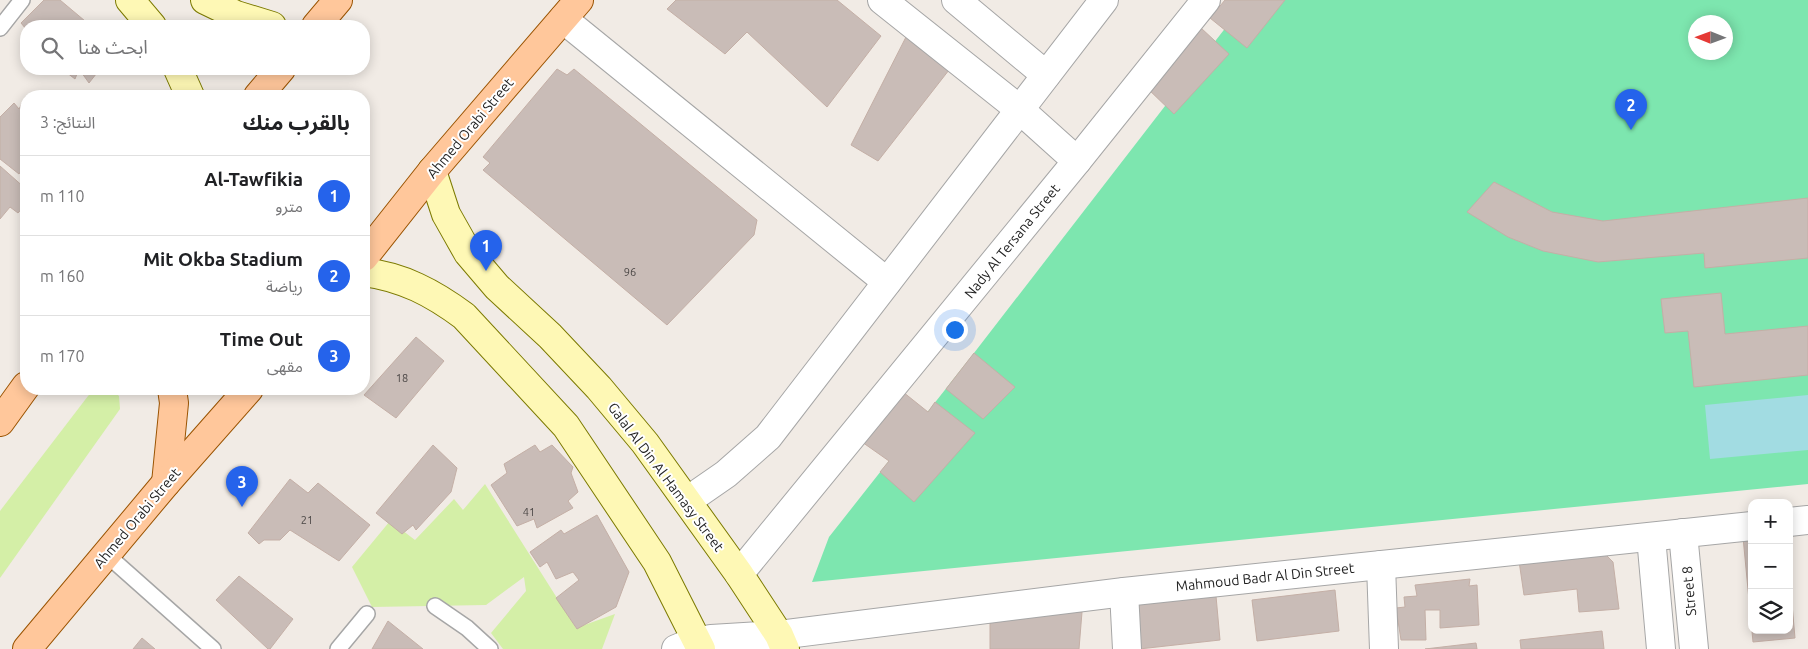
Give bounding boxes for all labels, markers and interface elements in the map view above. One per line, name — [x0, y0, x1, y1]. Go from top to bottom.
north arrow — [1688, 15, 1733, 60]
search box — [20, 20, 370, 75]
icon: search — [38, 34, 66, 62]
text: ابحث هنا — [78, 36, 148, 58]
street label: Ahmed Orabi Street — [424, 74, 517, 181]
pin: 2 — [1615, 89, 1647, 130]
text: بالقرب منك — [243, 110, 350, 134]
text: النتائج: 3 — [40, 113, 95, 131]
text: Al-Tawfikia — [204, 168, 303, 190]
street label: Nady Al Tersana Street — [961, 180, 1063, 301]
text: 110 m — [40, 187, 85, 205]
text: 1 — [329, 187, 339, 205]
text: مترو — [275, 197, 303, 215]
pin: 1 — [470, 230, 502, 271]
text: Mit Okba Stadium — [143, 248, 303, 270]
house number: 96 — [624, 266, 636, 278]
text: 160 m — [40, 267, 85, 285]
text: 2 — [329, 267, 339, 285]
text: رياضة — [266, 277, 303, 295]
your location — [942, 317, 968, 343]
text: Time Out — [220, 328, 303, 350]
text: 170 m — [40, 347, 85, 365]
text: 3 — [329, 347, 339, 365]
text: مقهى — [267, 357, 303, 375]
house number: 18 — [396, 372, 408, 384]
street label: Galal Al Din Al Hamasy Street — [605, 399, 727, 555]
street label: Ahmed Orabi Street — [91, 464, 184, 571]
pin: 3 — [226, 466, 258, 507]
map controls — [1748, 499, 1793, 634]
button: + — [1748, 499, 1793, 544]
house number: 41 — [523, 506, 535, 518]
house number: 21 — [301, 514, 313, 526]
button: − — [1748, 544, 1793, 589]
street label: Mahmoud Badr Al Din Street — [1175, 560, 1356, 594]
street label: Street 8 — [1679, 565, 1699, 617]
button: layers — [1748, 589, 1793, 634]

